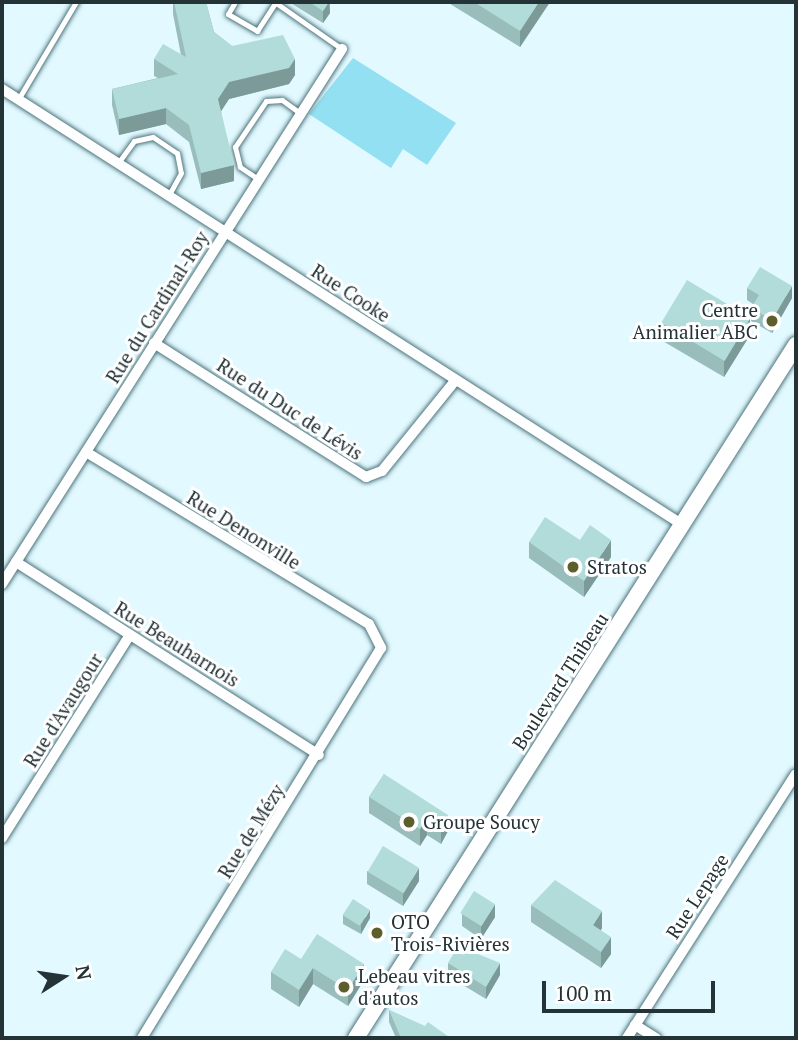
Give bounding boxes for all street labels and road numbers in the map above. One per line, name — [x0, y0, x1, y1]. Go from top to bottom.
street label: Rue du Cardinal-Roy — [101, 227, 213, 387]
street label: Rue Cooke — [307, 259, 395, 327]
street label: Rue du Duc de Lévis — [213, 353, 367, 465]
street label: Rue Denonville — [183, 486, 305, 574]
street label: Rue Beauharnois — [110, 597, 244, 691]
street label: Boulevard Thibeau — [507, 608, 613, 754]
street label: Rue d'Avaugour — [19, 649, 107, 771]
street label: Rue de Mézy — [213, 780, 289, 882]
street label: Rue Lepage — [661, 849, 733, 943]

